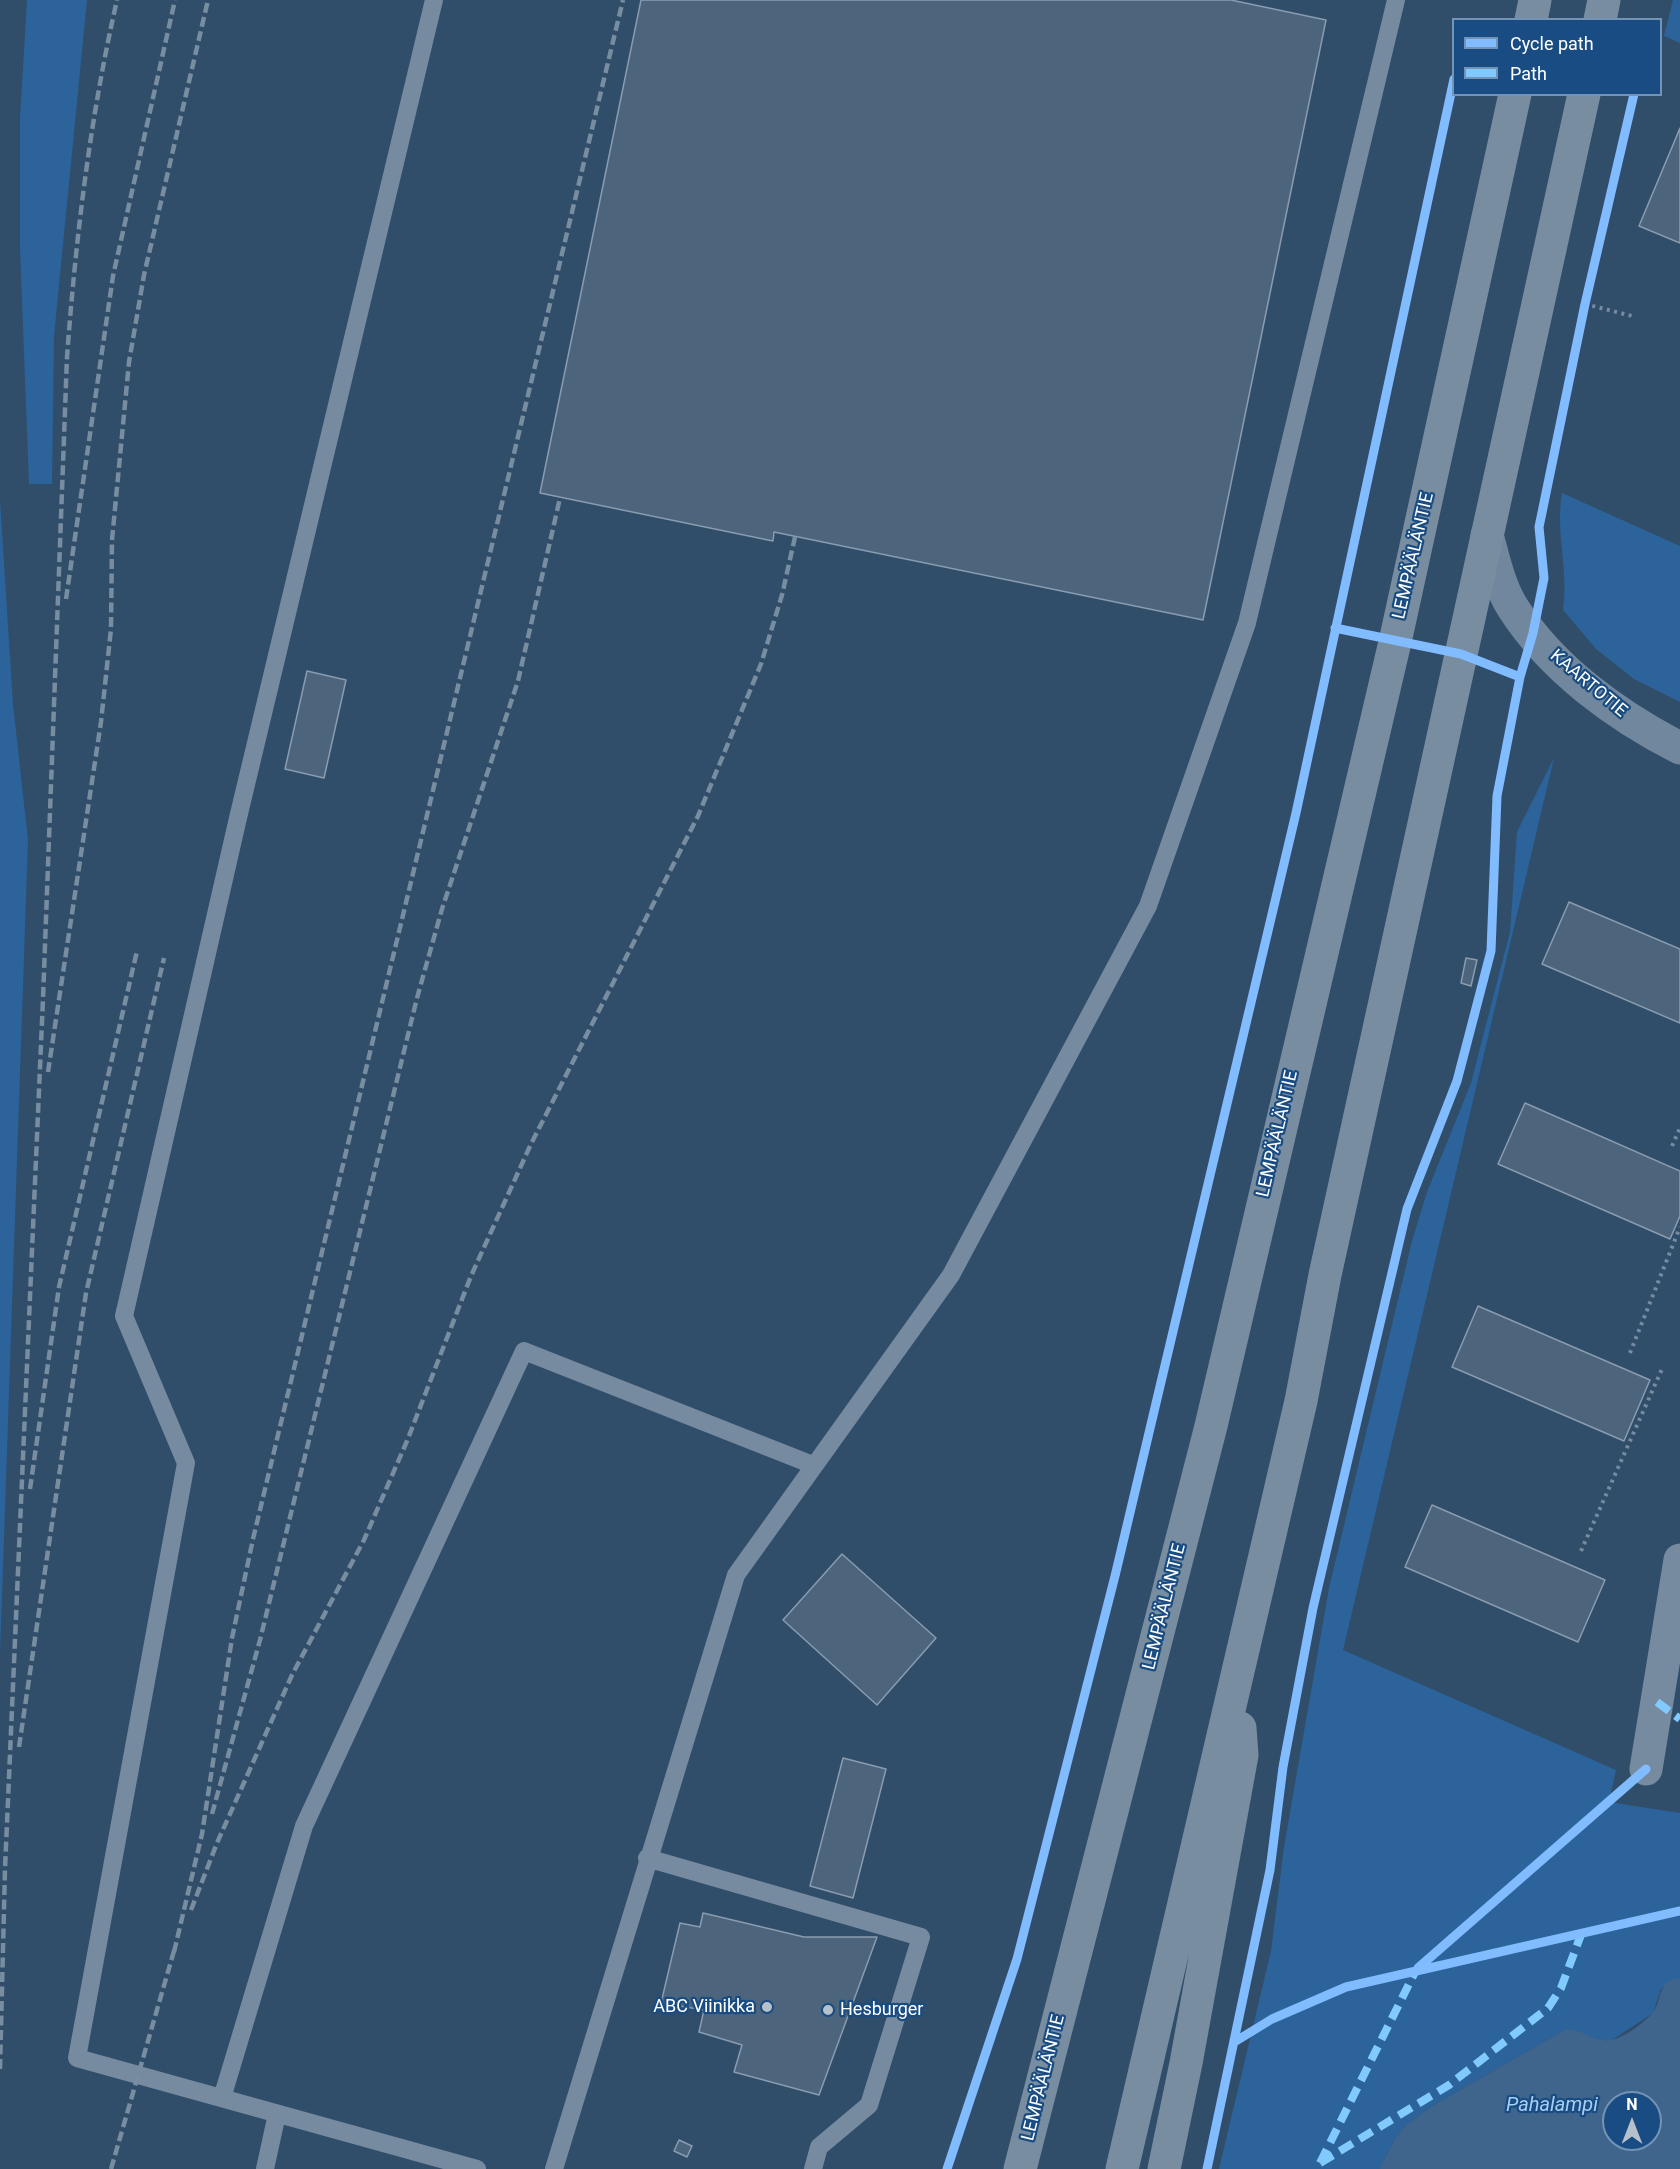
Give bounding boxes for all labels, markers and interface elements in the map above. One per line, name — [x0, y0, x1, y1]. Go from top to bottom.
legend — [1452, 18, 1662, 96]
text: Cycle path — [1510, 33, 1594, 54]
text: Path — [1510, 63, 1547, 84]
street label: LEMPÄÄLÄNTIE — [1389, 491, 1439, 621]
street label: KAARTOTIE — [1545, 646, 1631, 722]
street label: LEMPÄÄLÄNTIE — [1253, 1069, 1303, 1199]
street label: LEMPÄÄLÄNTIE — [1139, 1542, 1191, 1672]
place label: ABC Viinikka — [653, 1996, 755, 2018]
place label: Hesburger — [840, 1999, 923, 2021]
marker: ABC Viinikka — [760, 2000, 774, 2014]
marker: Hesburger — [821, 2003, 835, 2017]
street label: LEMPÄÄLÄNTIE — [1018, 2013, 1070, 2143]
north arrow — [1602, 2091, 1662, 2151]
water label: Pahalampi — [1506, 2094, 1598, 2118]
text: N — [1626, 2095, 1638, 2114]

